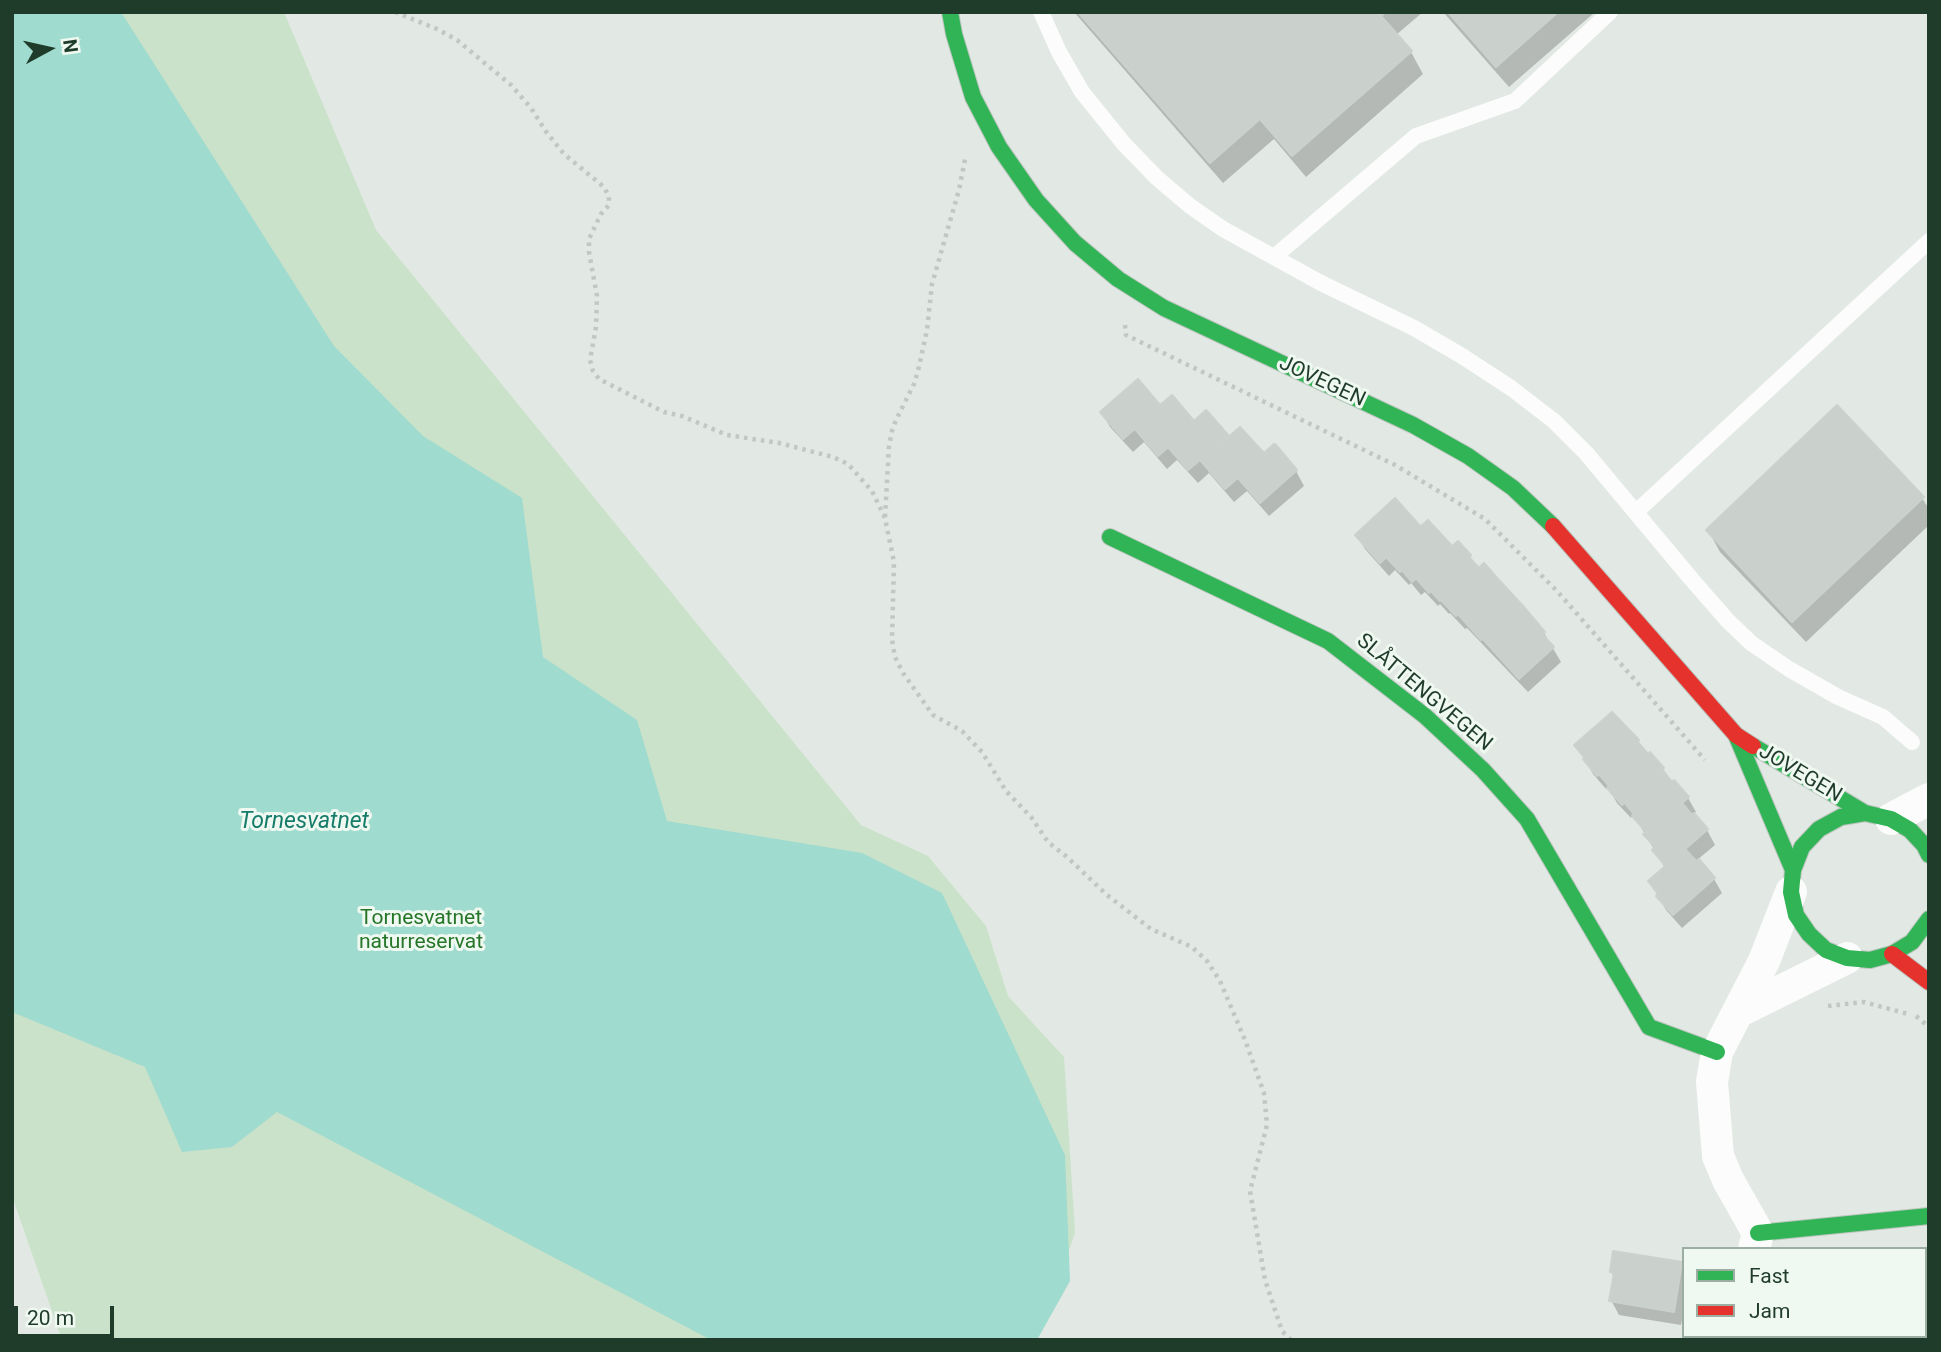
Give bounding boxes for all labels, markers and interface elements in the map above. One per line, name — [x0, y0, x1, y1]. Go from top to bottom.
north arrow — [14, 14, 84, 84]
text: N — [58, 38, 83, 54]
street label: JOVEGEN — [1275, 351, 1369, 413]
street label: SLÅTTENGVEGEN — [1351, 629, 1497, 757]
street label: JOVEGEN — [1754, 739, 1846, 809]
water label: Tornesvatnet — [239, 808, 369, 836]
park label: Tornesvatnet naturreservat — [359, 906, 483, 956]
legend — [1682, 1247, 1927, 1338]
text: Fast — [1749, 1264, 1789, 1288]
scale bar — [18, 1292, 117, 1336]
text: Jam — [1749, 1299, 1790, 1323]
text: 20 m — [27, 1306, 74, 1330]

